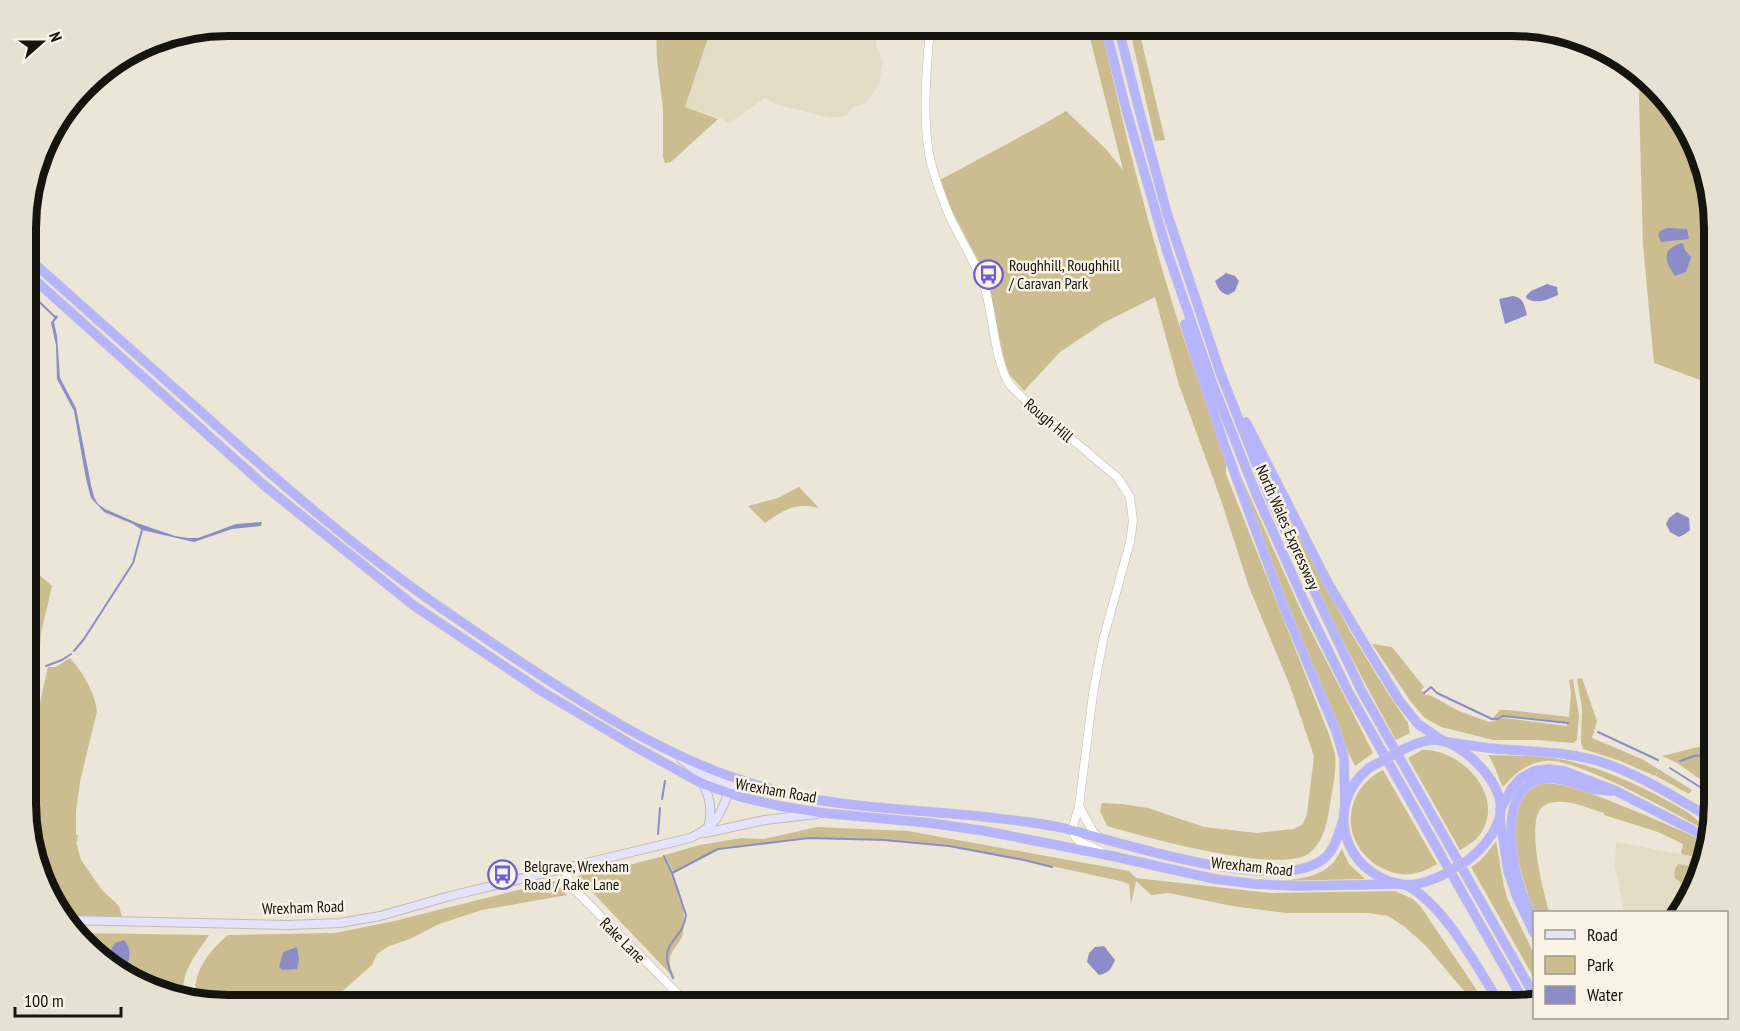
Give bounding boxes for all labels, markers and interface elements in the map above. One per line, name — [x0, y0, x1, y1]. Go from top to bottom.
north arrow — [12, 12, 72, 72]
text: N — [45, 29, 67, 44]
place label: Roughhill, Roughhill / Caravan Park — [1008, 255, 1120, 293]
bus stop icon: Roughhill, Roughhill / Caravan Park — [972, 258, 1004, 290]
street label: Rough Hill — [1020, 394, 1078, 446]
street label: North Wales Expressway — [1251, 461, 1325, 593]
street label: Wrexham Road — [734, 773, 818, 807]
street label: Wrexham Road — [1210, 852, 1294, 880]
place label: Belgrave, Wrexham Road / Rake Lane — [524, 856, 629, 894]
bus stop icon: Belgrave, Wrexham Road / Rake Lane — [487, 859, 519, 891]
street label: Wrexham Road — [262, 896, 344, 918]
legend — [1533, 911, 1728, 1019]
street label: Rake Lane — [596, 913, 650, 967]
text: Road — [1587, 923, 1618, 946]
text: Park — [1587, 953, 1614, 976]
scale bar — [15, 980, 122, 1018]
text: Water — [1587, 983, 1623, 1006]
text: 100 m — [24, 989, 64, 1012]

